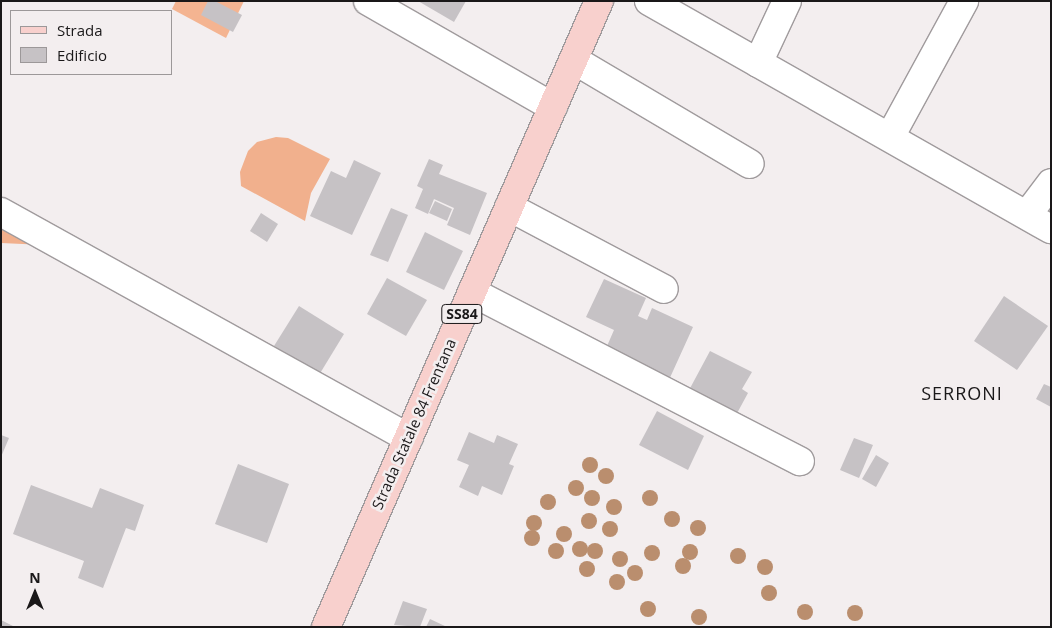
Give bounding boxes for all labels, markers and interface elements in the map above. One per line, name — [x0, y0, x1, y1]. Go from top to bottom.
legend — [10, 10, 172, 75]
text: Strada — [57, 20, 103, 40]
text: Edificio — [57, 45, 107, 65]
road number: SS84 — [441, 302, 483, 326]
street label: Strada Statale 84 Frentana — [368, 336, 460, 512]
district label: SERRONI — [920, 382, 1004, 404]
north arrow — [10, 568, 60, 618]
text: N — [29, 568, 41, 587]

